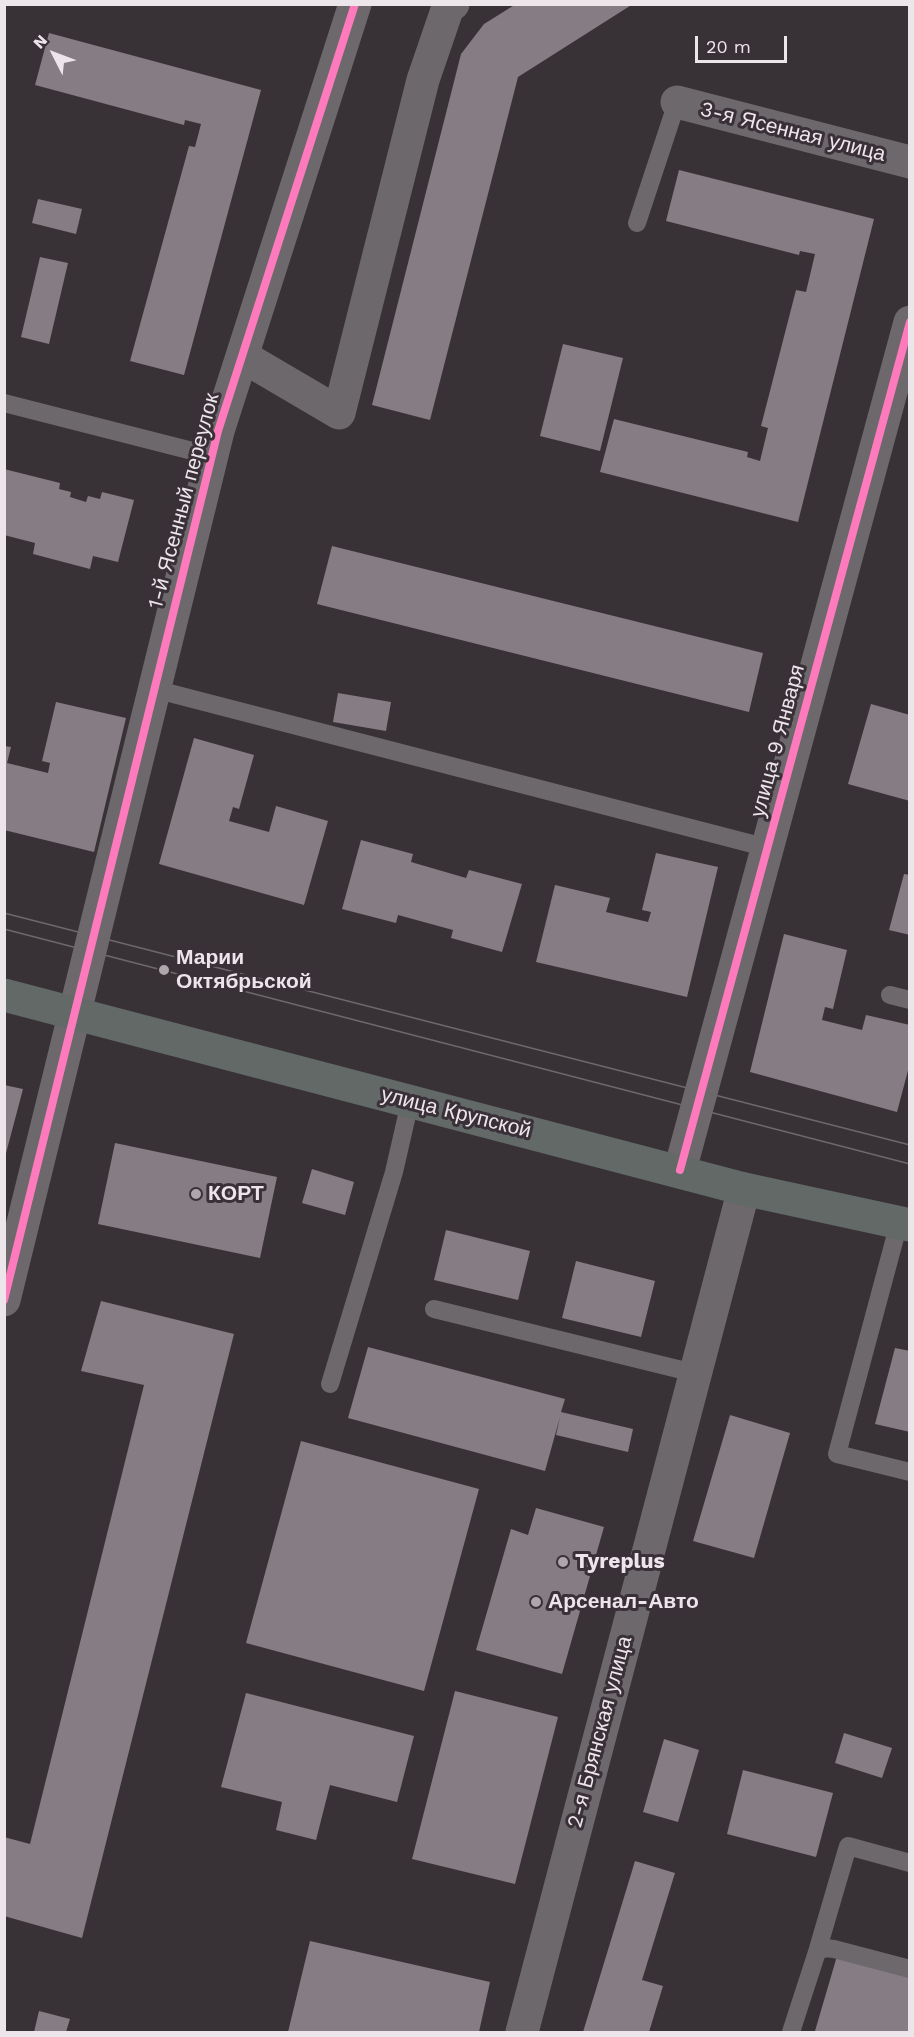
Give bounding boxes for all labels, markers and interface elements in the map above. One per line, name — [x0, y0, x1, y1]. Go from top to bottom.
north arrow — [24, 24, 84, 84]
scale bar — [698, 24, 790, 62]
text: N — [29, 31, 51, 52]
text: 20 m — [706, 36, 751, 57]
street label: 3-я Ясенная улица — [698, 97, 888, 167]
street label: 1-й Ясенный переулок — [143, 391, 225, 611]
street label: улица 9 Января — [745, 662, 811, 820]
place label: Марии Октябрьской — [176, 945, 312, 995]
marker: Марии Октябрьской — [157, 963, 171, 977]
street label: улица Крупской — [378, 1082, 534, 1144]
place label: КОРТ — [208, 1181, 264, 1207]
marker: КОРТ — [189, 1187, 203, 1201]
place label: Tyreplus — [575, 1549, 665, 1575]
marker: Tyreplus — [556, 1555, 570, 1569]
place label: Арсенал-Авто — [548, 1589, 699, 1615]
marker: Арсенал-Авто — [529, 1595, 543, 1609]
street label: 2-я Брянская улица — [562, 1633, 638, 1831]

